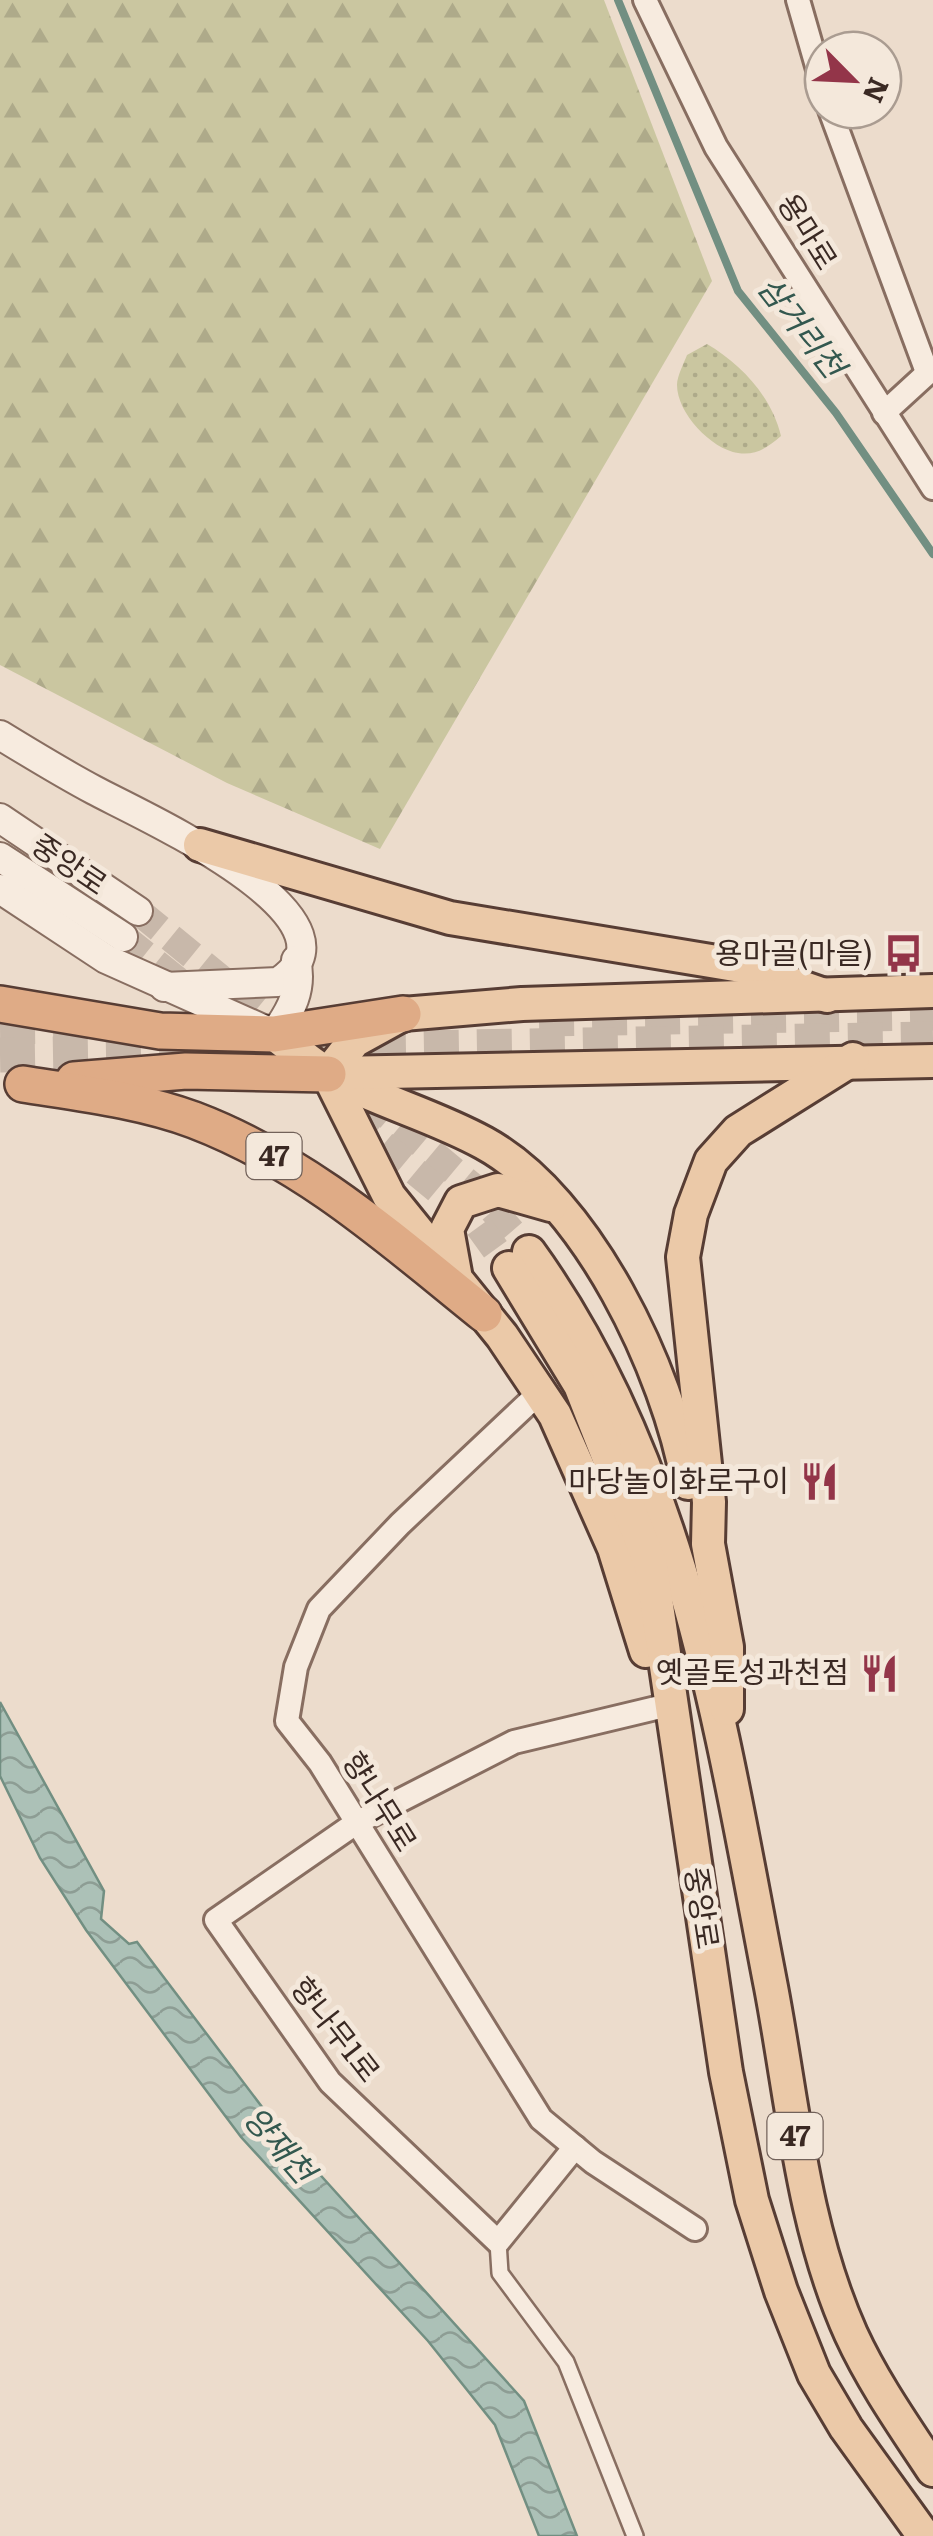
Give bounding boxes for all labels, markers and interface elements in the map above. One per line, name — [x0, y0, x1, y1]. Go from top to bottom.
north arrow — [803, 30, 903, 130]
text: N — [854, 72, 902, 110]
street label: 용마로 — [769, 184, 850, 277]
water label: 삼거리천 — [748, 264, 861, 389]
street label: 중앙로 — [24, 821, 117, 904]
place label: 용마골(마을) — [715, 929, 873, 973]
bus stop icon: 용마골(마을) — [882, 933, 924, 975]
road number: 47 — [246, 1133, 302, 1179]
place label: 마당놀이화로구이 — [568, 1457, 789, 1501]
restaurant icon: 마당놀이화로구이 — [798, 1461, 840, 1503]
place label: 옛골토성과천점 — [656, 1648, 849, 1692]
restaurant icon: 옛골토성과천점 — [858, 1652, 900, 1694]
street label: 향나무로 — [334, 1742, 429, 1859]
street label: 중앙로 — [676, 1863, 732, 1952]
street label: 향나무1로 — [282, 1966, 392, 2090]
water label: 양재천 — [234, 2094, 331, 2195]
road number: 47 — [768, 2113, 822, 2159]

